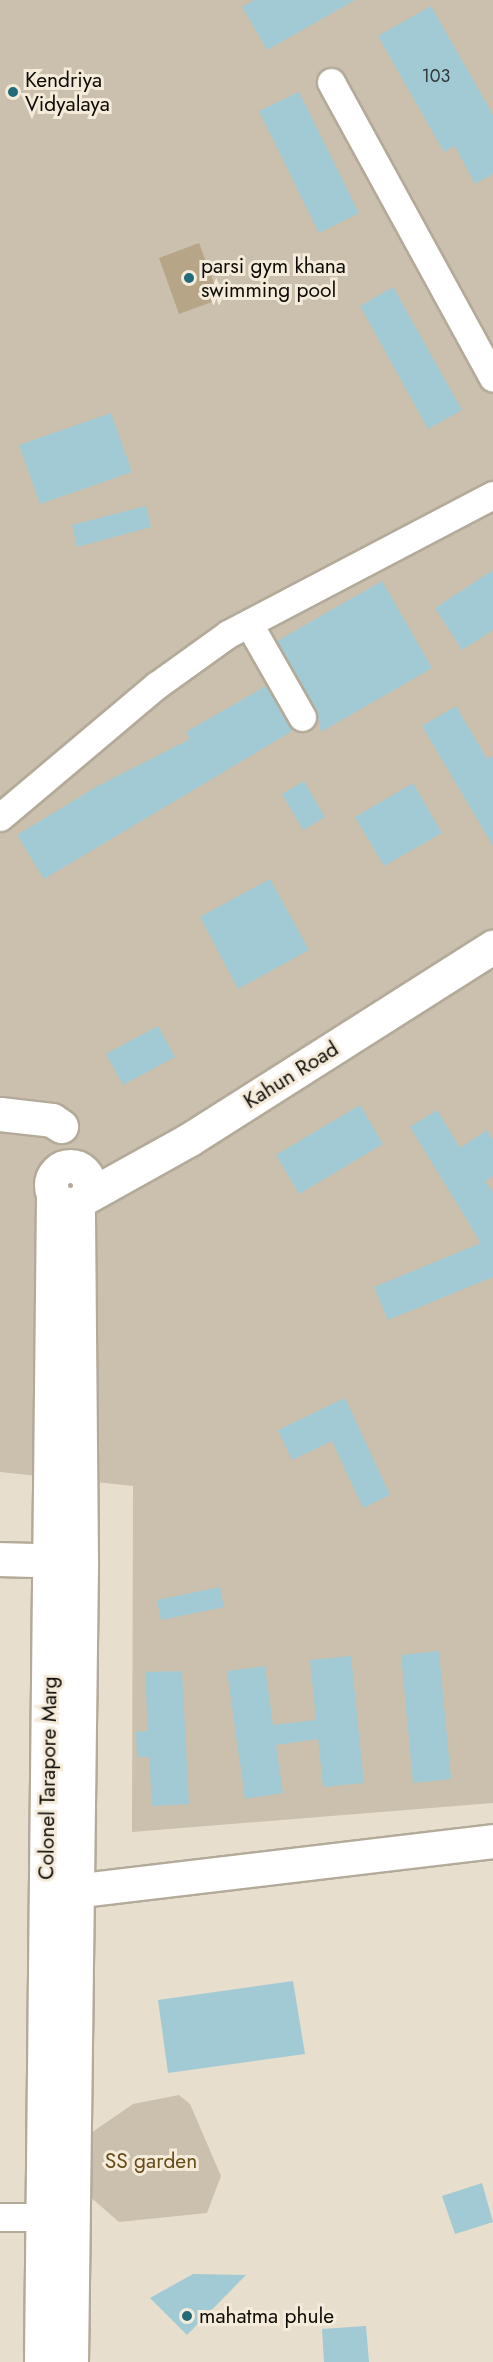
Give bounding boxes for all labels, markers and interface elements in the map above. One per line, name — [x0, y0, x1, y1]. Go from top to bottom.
house number: 103 — [422, 65, 450, 87]
place label: Kendriya Vidyalaya — [25, 67, 110, 117]
marker: Kendriya Vidyalaya — [6, 85, 20, 99]
place label: parsi gym khana swimming pool — [201, 253, 346, 303]
marker: parsi gym khana swimming pool — [182, 271, 196, 285]
street label: Kahun Road — [239, 1036, 343, 1114]
street label: Colonel Tarapore Marg — [34, 1676, 62, 1880]
park label: SS garden — [105, 2148, 197, 2174]
place label: mahatma phule — [199, 2303, 334, 2329]
marker: mahatma phule — [180, 2309, 194, 2323]

